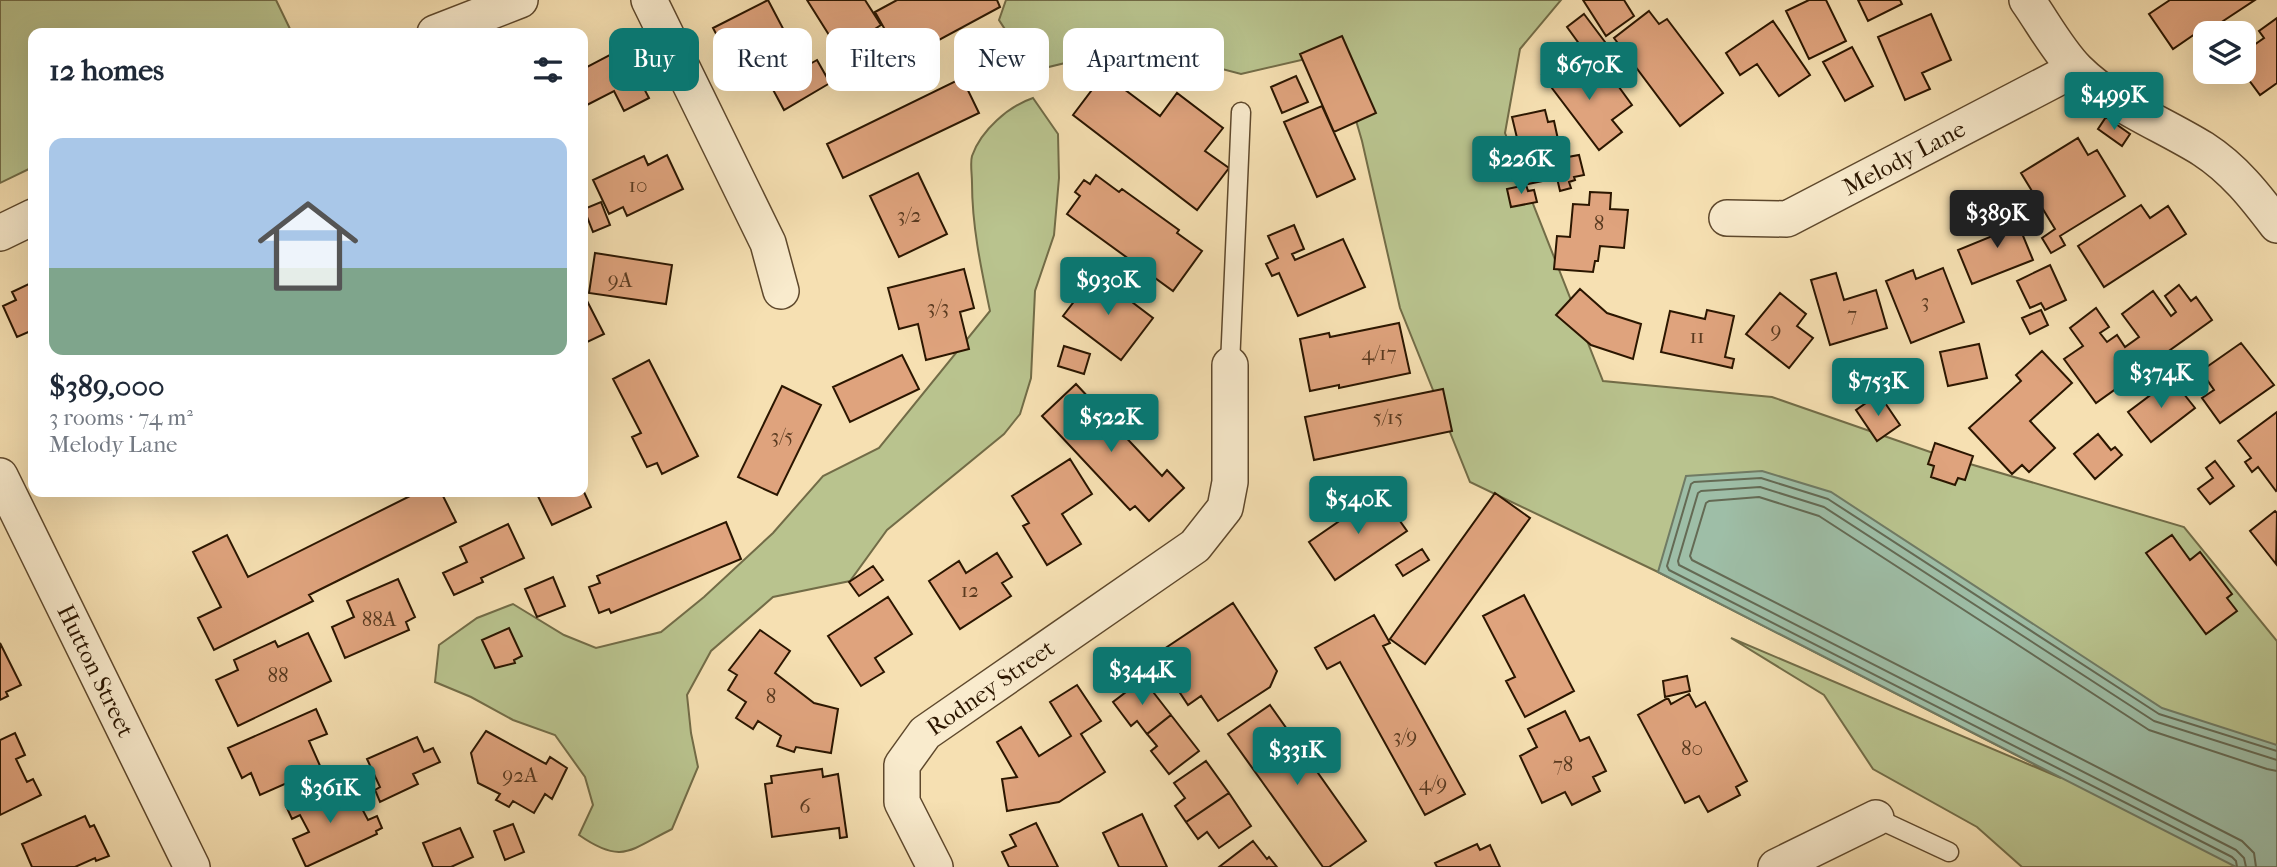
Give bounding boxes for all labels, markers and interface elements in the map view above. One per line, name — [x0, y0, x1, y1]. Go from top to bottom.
map controls — [2193, 21, 2256, 84]
button: layers — [2193, 21, 2256, 84]
chip: Buy — [609, 28, 699, 91]
chip: Rent — [713, 28, 812, 91]
chip: Filters — [826, 28, 940, 91]
chip: New — [954, 28, 1049, 91]
chip: Apartment — [1063, 28, 1224, 91]
pin: $670K — [1540, 42, 1638, 102]
icon: filters — [529, 51, 567, 89]
text: $670K — [1556, 51, 1622, 78]
text: 12 homes — [49, 53, 164, 88]
pin: $499K — [2065, 72, 2163, 132]
text: $499K — [2080, 81, 2148, 108]
street label: Melody Lane — [1838, 115, 1970, 201]
pin: $226K — [1472, 136, 1570, 196]
text: $226K — [1488, 145, 1554, 172]
house number: 10 — [629, 173, 647, 197]
icon: home — [245, 183, 371, 309]
pin: $389K — [1948, 190, 2046, 250]
text: $389K — [1966, 199, 2028, 226]
house number: 3/2 — [897, 203, 921, 227]
house number: 8 — [1594, 211, 1604, 235]
pin: $930K — [1059, 258, 1157, 317]
text: $930K — [1076, 266, 1140, 293]
house number: 9A — [608, 268, 633, 292]
house number: 3 — [1921, 289, 1929, 313]
house number: 3/3 — [927, 295, 949, 319]
house number: 7 — [1847, 302, 1857, 326]
house number: 9 — [1770, 318, 1782, 342]
house number: 11 — [1690, 324, 1705, 348]
house number: 4/17 — [1361, 341, 1397, 365]
pin: $374K — [2112, 350, 2210, 410]
pin: $753K — [1829, 358, 1927, 418]
text: $374K — [2130, 359, 2192, 386]
text: $753K — [1848, 367, 1908, 394]
text: $389,000 — [49, 369, 165, 404]
pin: $522K — [1062, 394, 1160, 454]
text: $522K — [1080, 403, 1142, 430]
text: 3 rooms · 74 m² — [49, 404, 193, 431]
house number: 5/15 — [1373, 405, 1403, 429]
house number: 3/5 — [771, 424, 793, 448]
text: Melody Lane — [49, 431, 178, 458]
pin: $540K — [1309, 476, 1407, 536]
text: $540K — [1325, 485, 1391, 512]
house number: 12 — [961, 578, 979, 602]
street label: Hutton Street — [51, 600, 140, 742]
house number: 88A — [362, 607, 397, 631]
street label: Rodney Street — [921, 633, 1060, 742]
pin: $344K — [1093, 648, 1191, 707]
text: $344K — [1109, 656, 1175, 683]
house number: 88 — [267, 663, 289, 687]
house number: 8 — [766, 684, 776, 708]
house number: 3/9 — [1393, 724, 1417, 748]
pin: $331K — [1248, 728, 1346, 787]
text: $331K — [1269, 736, 1325, 763]
house number: 80 — [1681, 736, 1703, 760]
house number: 78 — [1553, 752, 1573, 776]
house number: 92A — [502, 763, 538, 787]
pin: $361K — [281, 766, 379, 825]
house number: 4/9 — [1419, 771, 1447, 795]
text: $361K — [300, 774, 360, 801]
house number: 6 — [799, 794, 811, 818]

